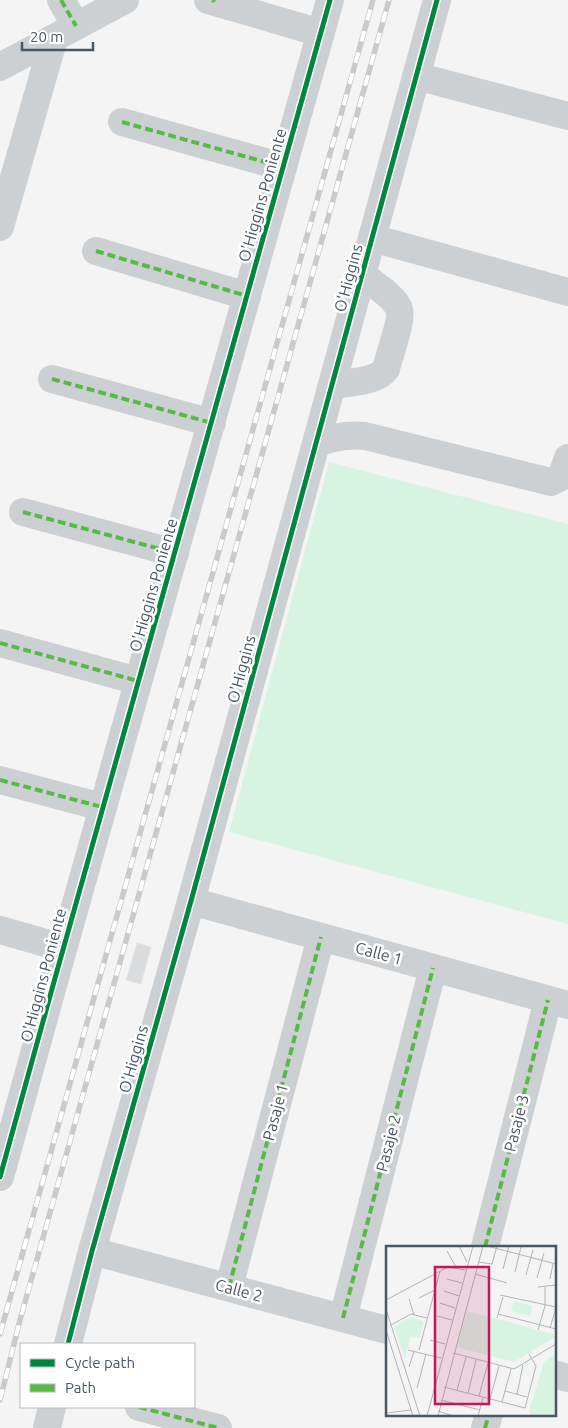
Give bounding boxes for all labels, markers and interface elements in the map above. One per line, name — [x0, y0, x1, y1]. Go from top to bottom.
scale bar — [22, 20, 94, 52]
text: 20 m — [30, 28, 63, 45]
street label: O'Higgins Poniente — [234, 126, 290, 264]
street label: O'Higgins — [330, 242, 366, 314]
street label: O'Higgins Poniente — [125, 516, 181, 654]
street label: O'Higgins — [223, 633, 259, 705]
street label: O'Higgins Poniente — [16, 906, 70, 1044]
street label: Calle 1 — [354, 938, 404, 968]
street label: O'Higgins — [115, 1023, 151, 1095]
street label: Pasaje 1 — [259, 1082, 291, 1142]
street label: Pasaje 3 — [500, 1093, 532, 1153]
street label: Pasaje 2 — [372, 1113, 404, 1173]
inset map — [386, 1246, 556, 1416]
street label: Calle 2 — [214, 1275, 264, 1305]
legend — [20, 1343, 195, 1408]
text: Cycle path — [65, 1354, 135, 1371]
text: Path — [65, 1379, 96, 1396]

